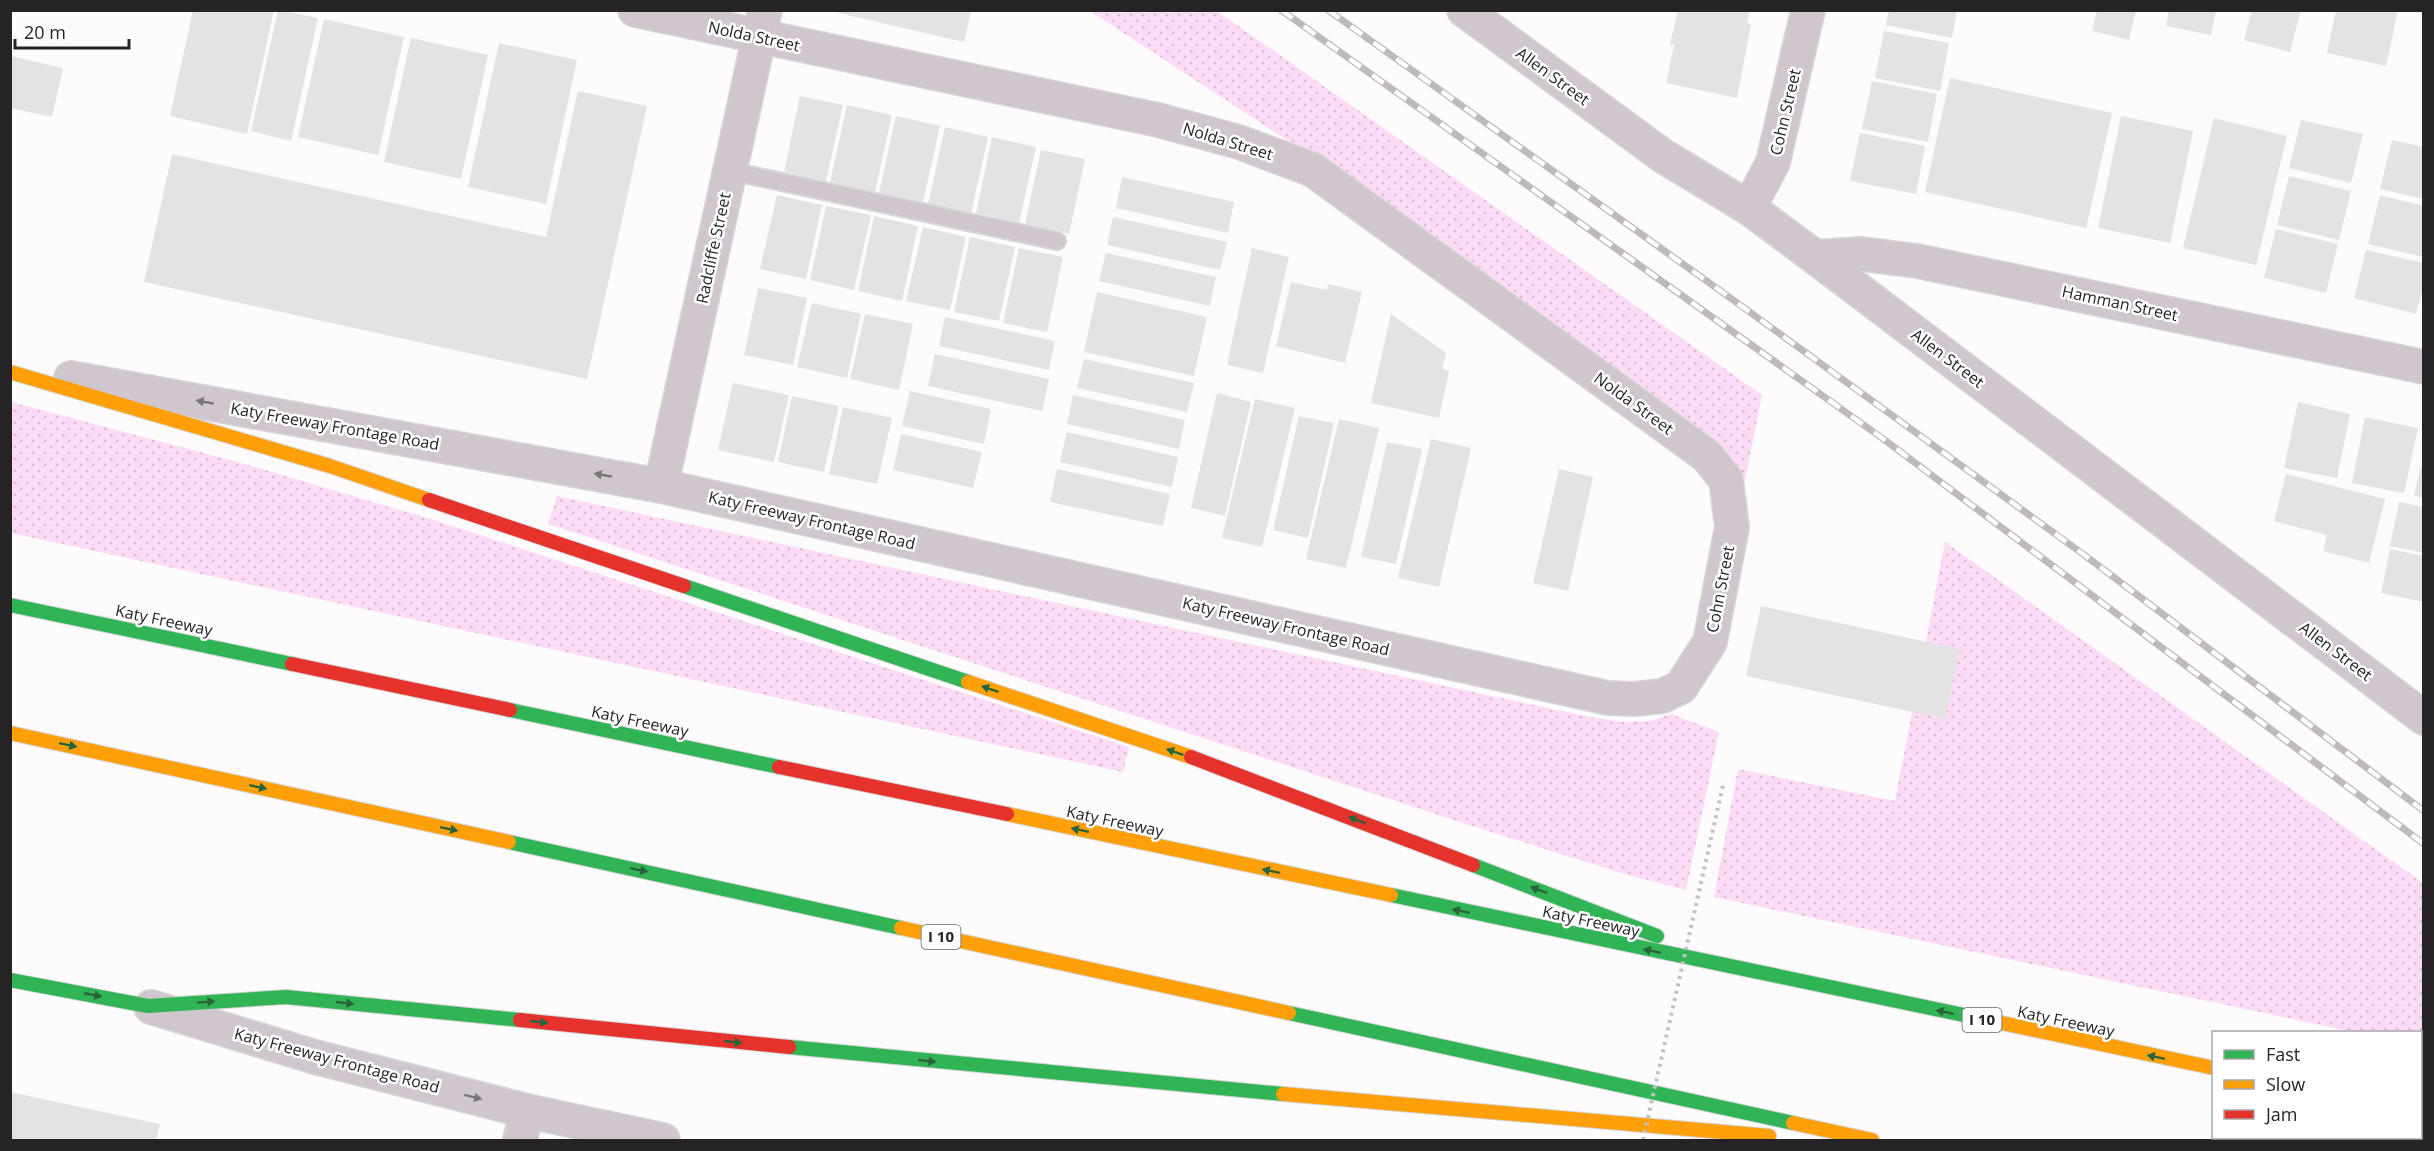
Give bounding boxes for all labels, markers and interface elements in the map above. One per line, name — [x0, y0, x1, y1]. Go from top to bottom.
scale bar — [15, 12, 129, 50]
street label: Nolda Street — [706, 16, 802, 57]
text: 20 m — [24, 20, 66, 44]
street label: Allen Street — [1512, 42, 1594, 110]
street label: Cohn Street — [1764, 66, 1806, 157]
street label: Nolda Street — [1180, 117, 1276, 165]
street label: Radcliffe Street — [691, 190, 736, 305]
street label: Hamman Street — [2060, 280, 2180, 326]
street label: Allen Street — [1907, 323, 1989, 393]
street label: Nolda Street — [1590, 367, 1678, 439]
one-way arrow — [195, 397, 214, 406]
street label: Katy Freeway Frontage Road — [229, 397, 441, 455]
one-way arrow — [593, 471, 612, 480]
street label: Katy Freeway Frontage Road — [706, 485, 918, 555]
street label: Cohn Street — [1701, 543, 1739, 634]
street label: Katy Freeway Frontage Road — [1180, 591, 1392, 661]
street label: Katy Freeway — [113, 599, 215, 641]
street label: Allen Street — [2295, 616, 2377, 686]
one-way arrow — [981, 684, 999, 693]
street label: Katy Freeway — [589, 700, 691, 742]
one-way arrow — [58, 741, 77, 751]
one-way arrow — [1166, 746, 1184, 756]
one-way arrow — [249, 783, 268, 792]
street label: Katy Freeway — [1064, 800, 1166, 842]
one-way arrow — [1348, 815, 1366, 825]
one-way arrow — [439, 825, 458, 834]
one-way arrow — [1071, 825, 1089, 835]
one-way arrow — [630, 866, 648, 876]
one-way arrow — [1261, 866, 1280, 875]
one-way arrow — [1530, 885, 1548, 895]
street label: Katy Freeway — [1540, 900, 1642, 942]
one-way arrow — [1452, 906, 1471, 915]
road number: I 10 — [922, 925, 960, 949]
one-way arrow — [1643, 946, 1662, 955]
one-way arrow — [83, 991, 102, 1000]
one-way arrow — [197, 997, 216, 1007]
one-way arrow — [335, 998, 354, 1008]
street label: Katy Freeway — [2015, 1000, 2117, 1042]
one-way arrow — [1935, 1007, 1954, 1017]
road number: I 10 — [1962, 1008, 2002, 1032]
one-way arrow — [529, 1017, 548, 1027]
street label: Katy Freeway Frontage Road — [232, 1022, 442, 1098]
legend — [2212, 1031, 2422, 1139]
one-way arrow — [723, 1037, 742, 1047]
text: Fast — [2266, 1042, 2300, 1066]
one-way arrow — [2147, 1051, 2166, 1061]
one-way arrow — [917, 1056, 936, 1066]
text: Slow — [2266, 1072, 2305, 1096]
one-way arrow — [464, 1093, 482, 1103]
text: Jam — [2264, 1102, 2298, 1126]

